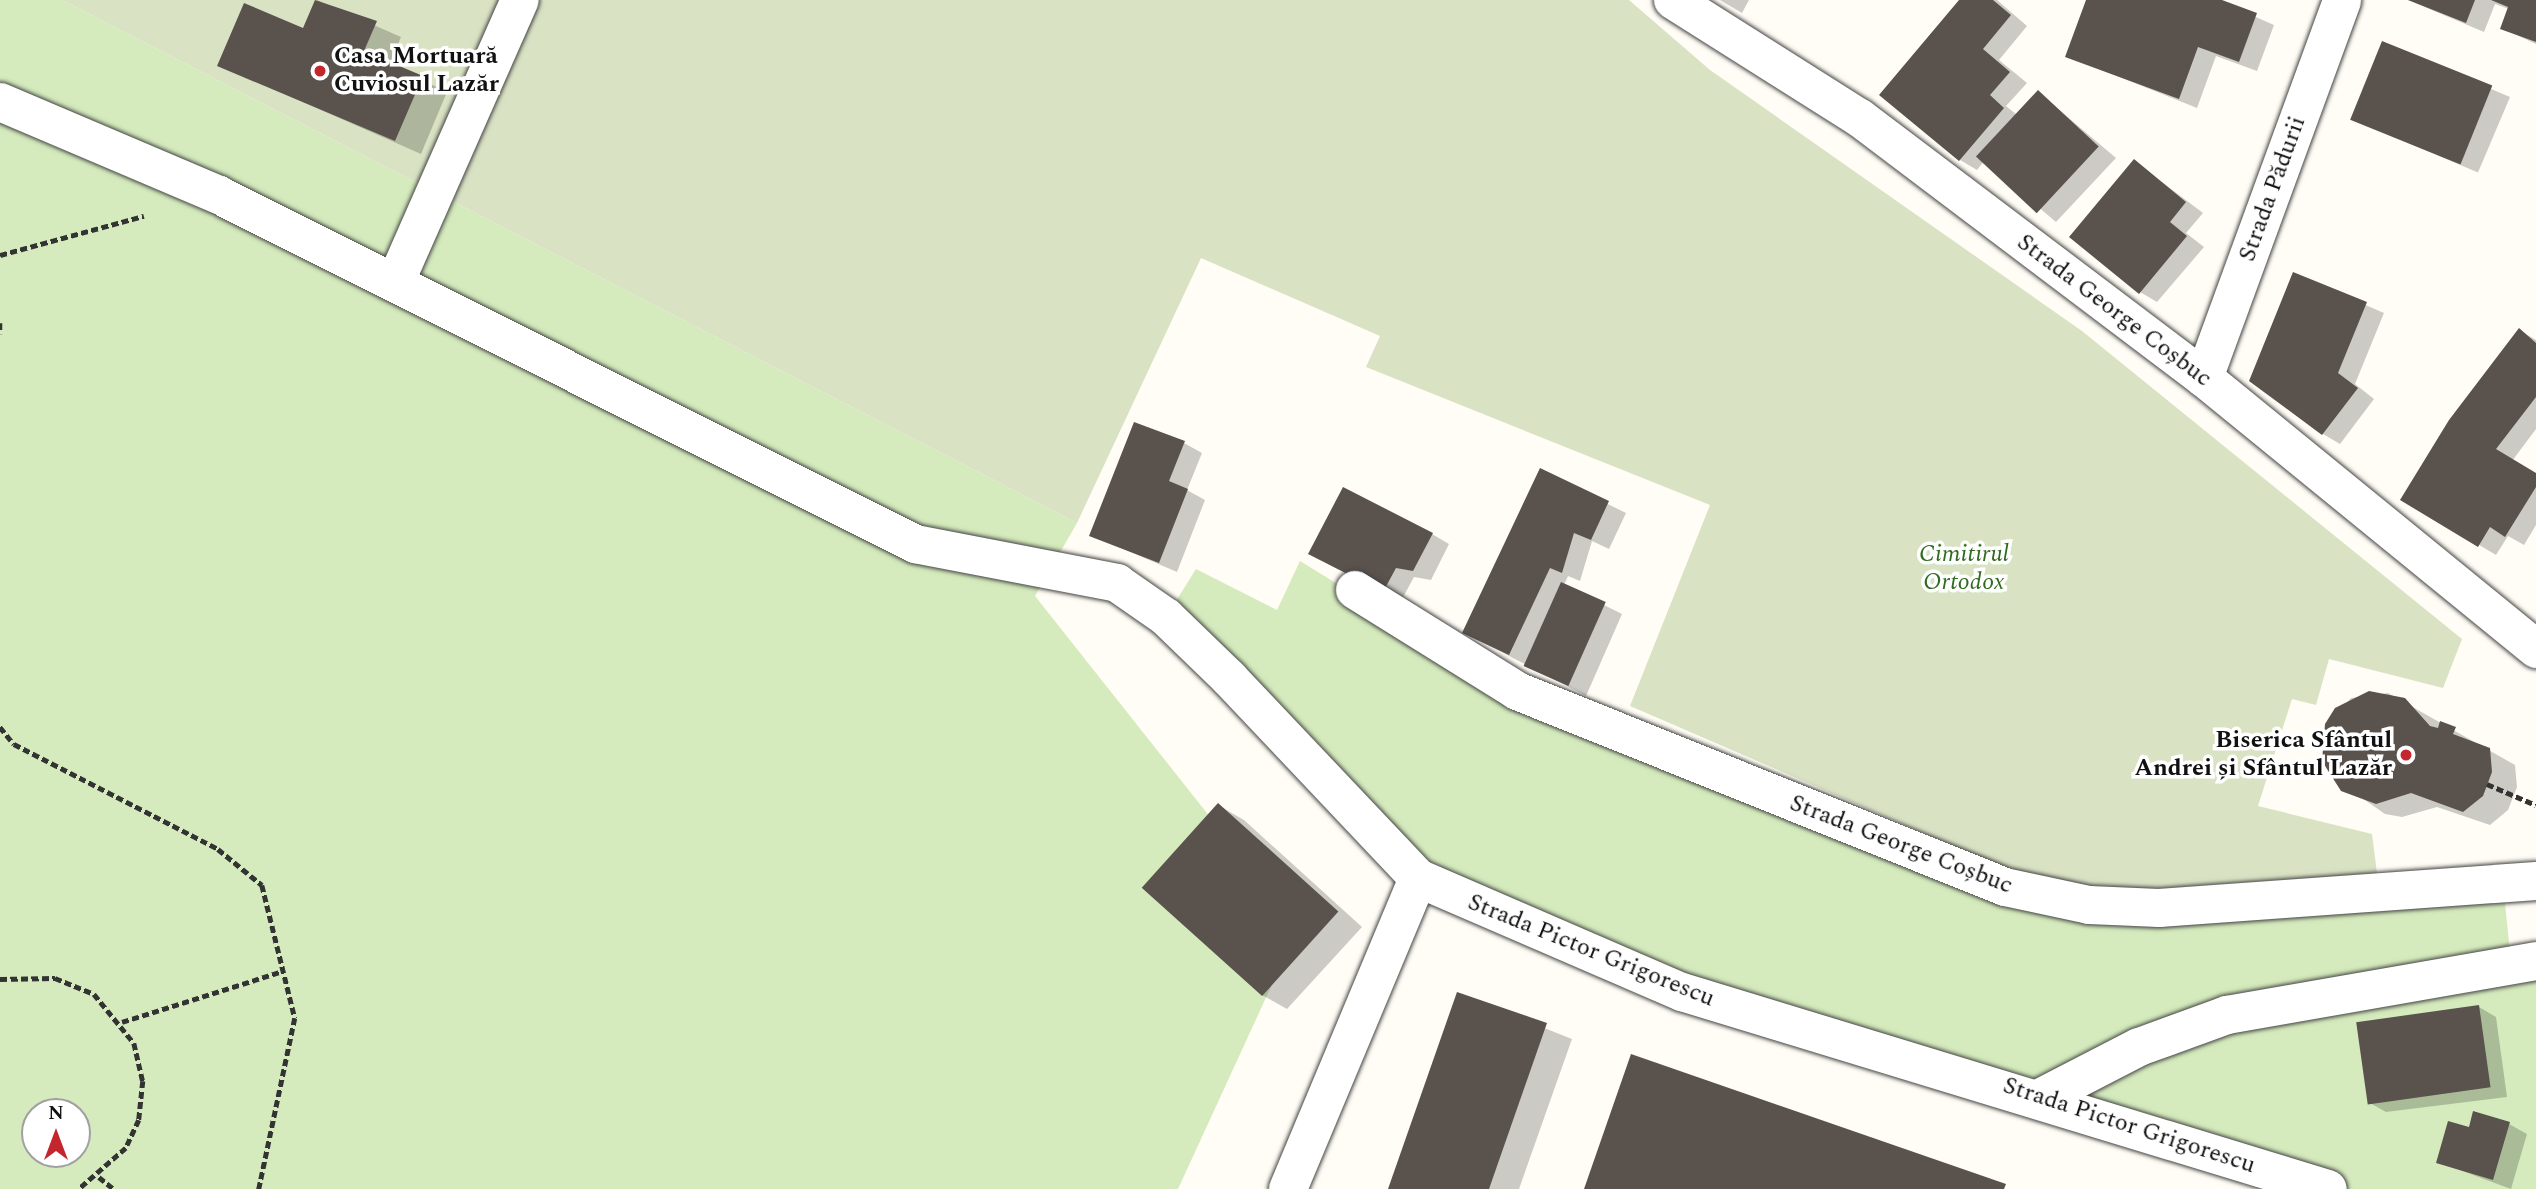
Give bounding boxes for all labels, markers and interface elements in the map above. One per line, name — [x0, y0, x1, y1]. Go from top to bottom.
place label: Casa Mortuară Cuviosul Lazăr — [334, 43, 499, 99]
marker: Casa Mortuară Cuviosul Lazăr — [312, 63, 328, 79]
street label: Strada Pădurii — [2233, 112, 2313, 266]
street label: Strada George Coșbuc — [2011, 228, 2217, 394]
park label: Cimitirul Ortodox — [1919, 541, 2009, 597]
place label: Biserica Sfântul Andrei și Sfântul Lazăr — [2134, 727, 2392, 783]
marker: Biserica Sfântul Andrei și Sfântul Lazăr — [2398, 747, 2414, 763]
street label: Strada George Coșbuc — [1786, 789, 2016, 901]
street label: Strada Pictor Grigorescu — [1463, 888, 1719, 1014]
street label: Strada Pictor Grigorescu — [1999, 1072, 2259, 1180]
north arrow — [21, 1098, 91, 1168]
text: N — [48, 1099, 64, 1128]

